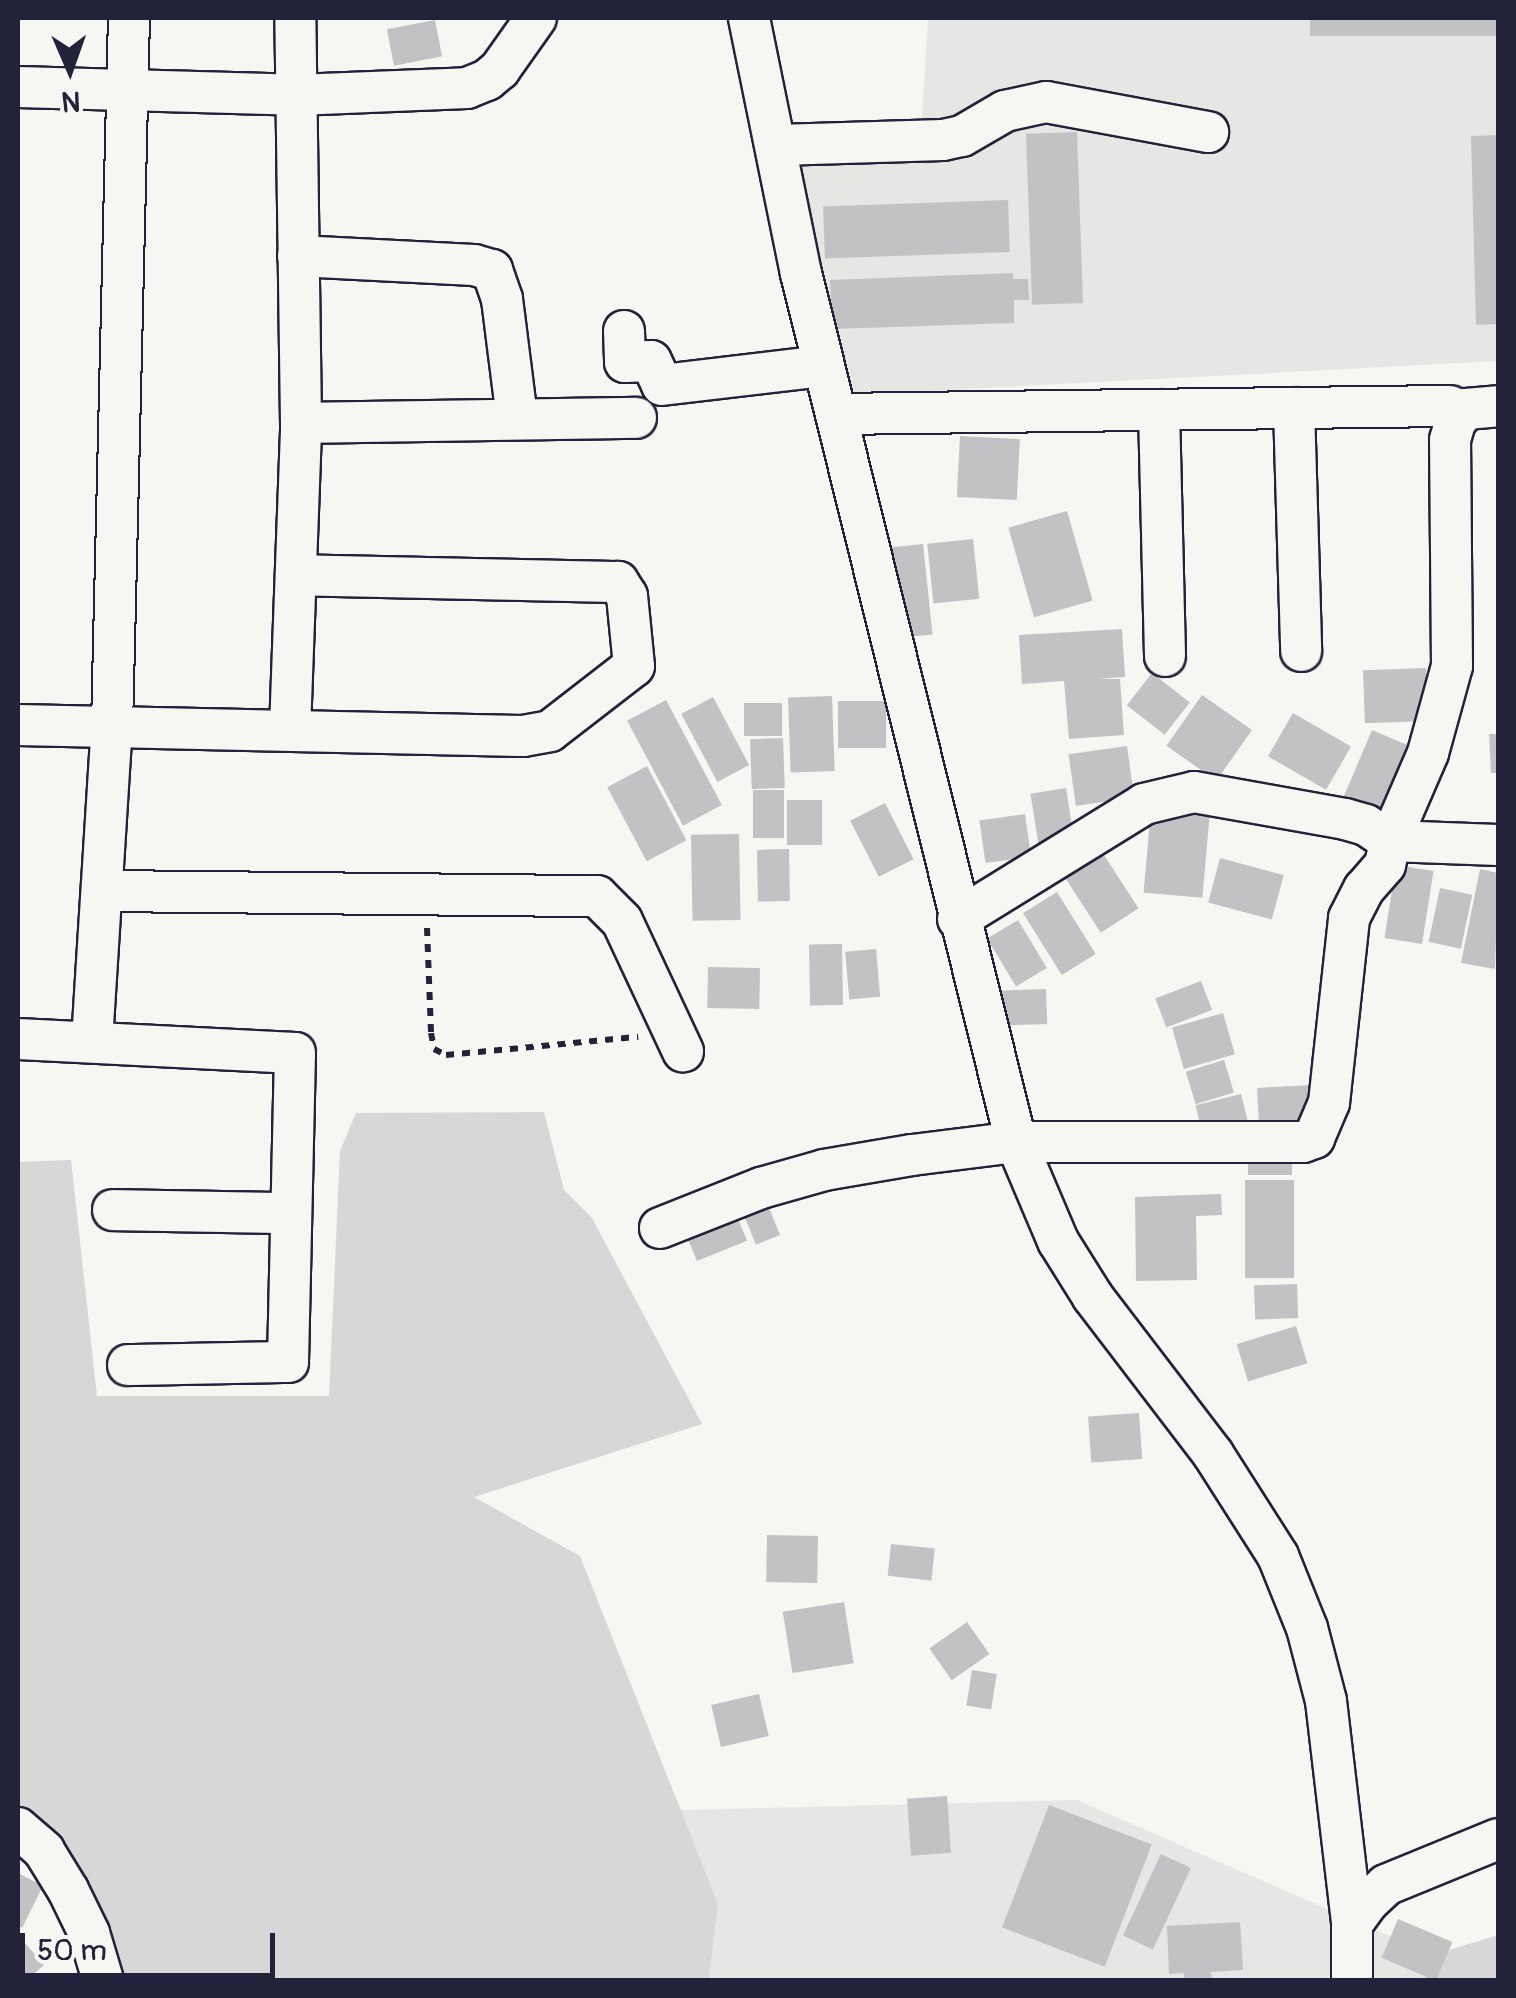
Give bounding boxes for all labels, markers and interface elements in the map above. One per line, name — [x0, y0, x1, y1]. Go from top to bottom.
north arrow — [20, 20, 120, 120]
text: N — [61, 83, 81, 118]
scale bar — [25, 1913, 280, 1975]
text: 50 m — [37, 1932, 107, 1969]

